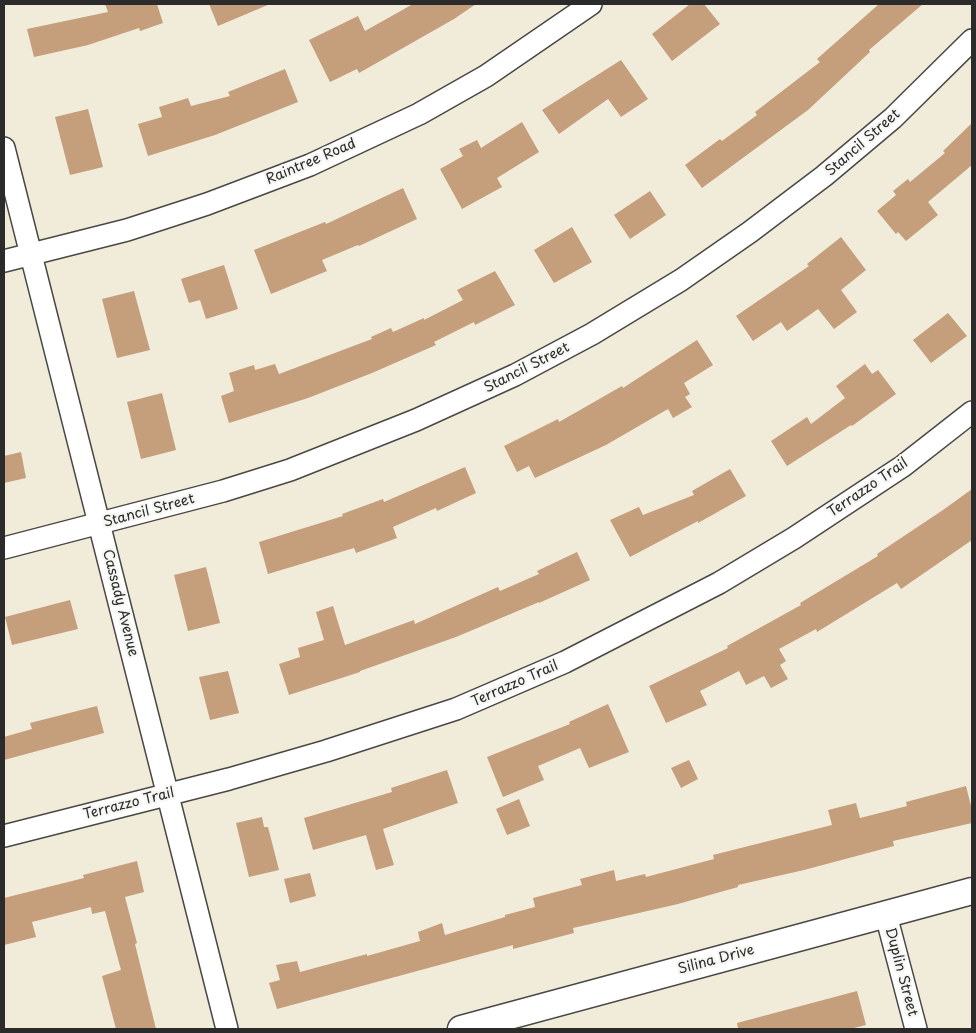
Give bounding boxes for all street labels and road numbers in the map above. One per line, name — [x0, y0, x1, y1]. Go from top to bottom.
street label: Stancil Street — [822, 106, 904, 180]
street label: Raintree Road — [263, 135, 359, 189]
street label: Stancil Street — [481, 339, 573, 397]
street label: Terrazzo Trail — [825, 455, 911, 521]
street label: Stancil Street — [102, 491, 196, 531]
street label: Cassady Avenue — [99, 548, 141, 658]
street label: Terrazzo Trail — [469, 657, 561, 711]
street label: Terrazzo Trail — [82, 785, 176, 823]
street label: Duplin Street — [881, 926, 921, 1018]
street label: Silina Drive — [676, 942, 756, 978]

